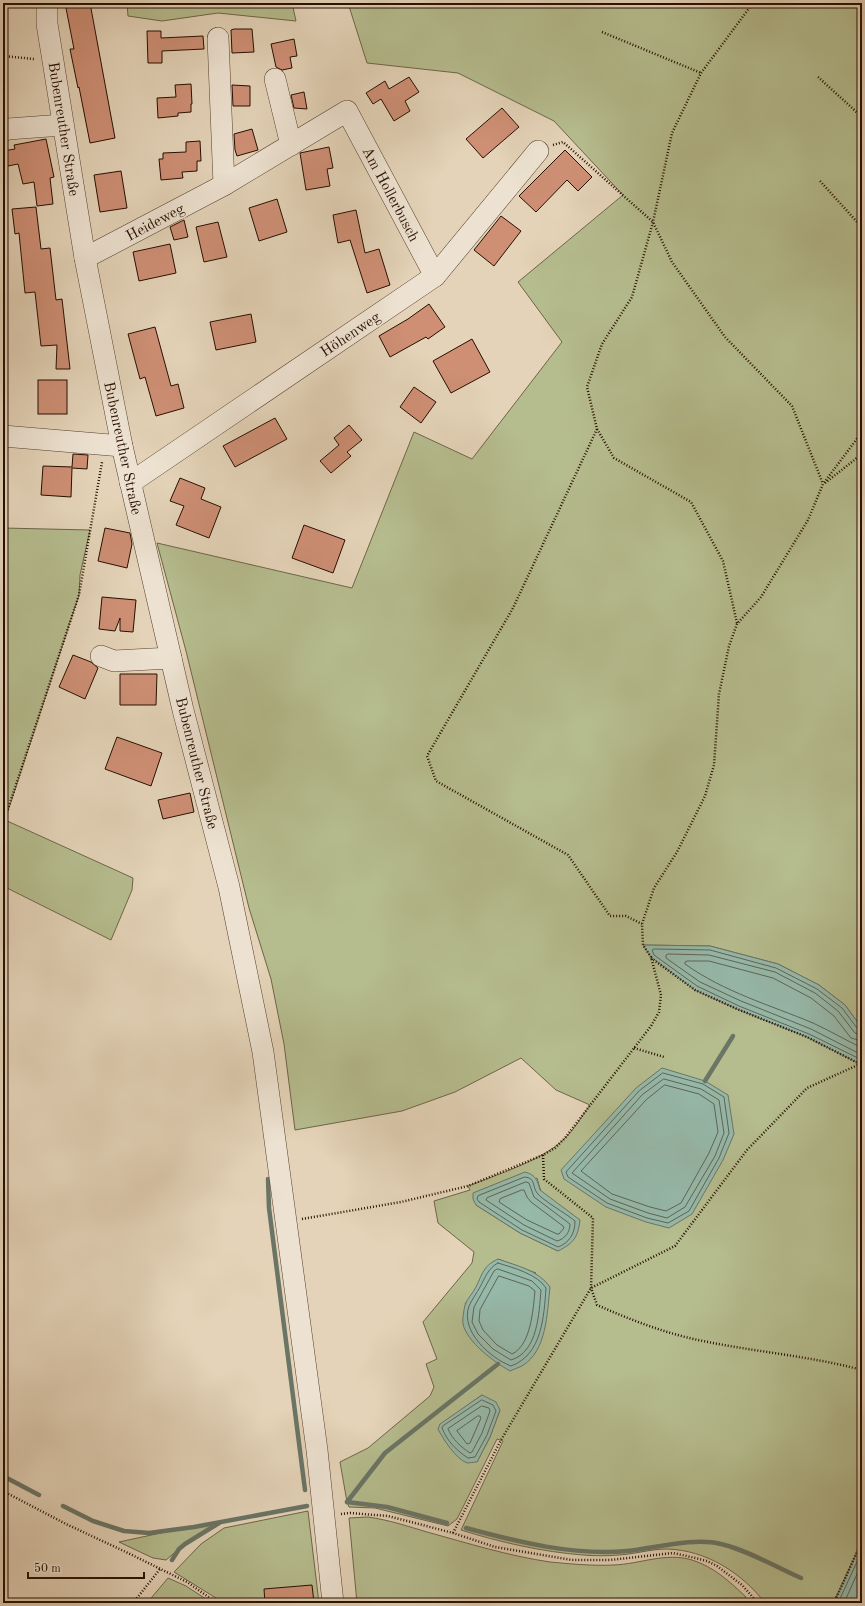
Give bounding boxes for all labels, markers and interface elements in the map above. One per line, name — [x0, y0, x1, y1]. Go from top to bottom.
street label: Bubenreuther Straße — [44, 61, 81, 197]
street label: Am Hollerbusch — [358, 145, 421, 245]
street label: Heideweg — [124, 202, 187, 245]
street label: Höhenweg — [318, 310, 383, 361]
street label: Bubenreuther Straße — [100, 380, 143, 516]
street label: Bubenreuther Straße — [172, 696, 219, 831]
scale bar — [28, 1554, 144, 1580]
text: 50 m — [34, 1562, 61, 1575]

